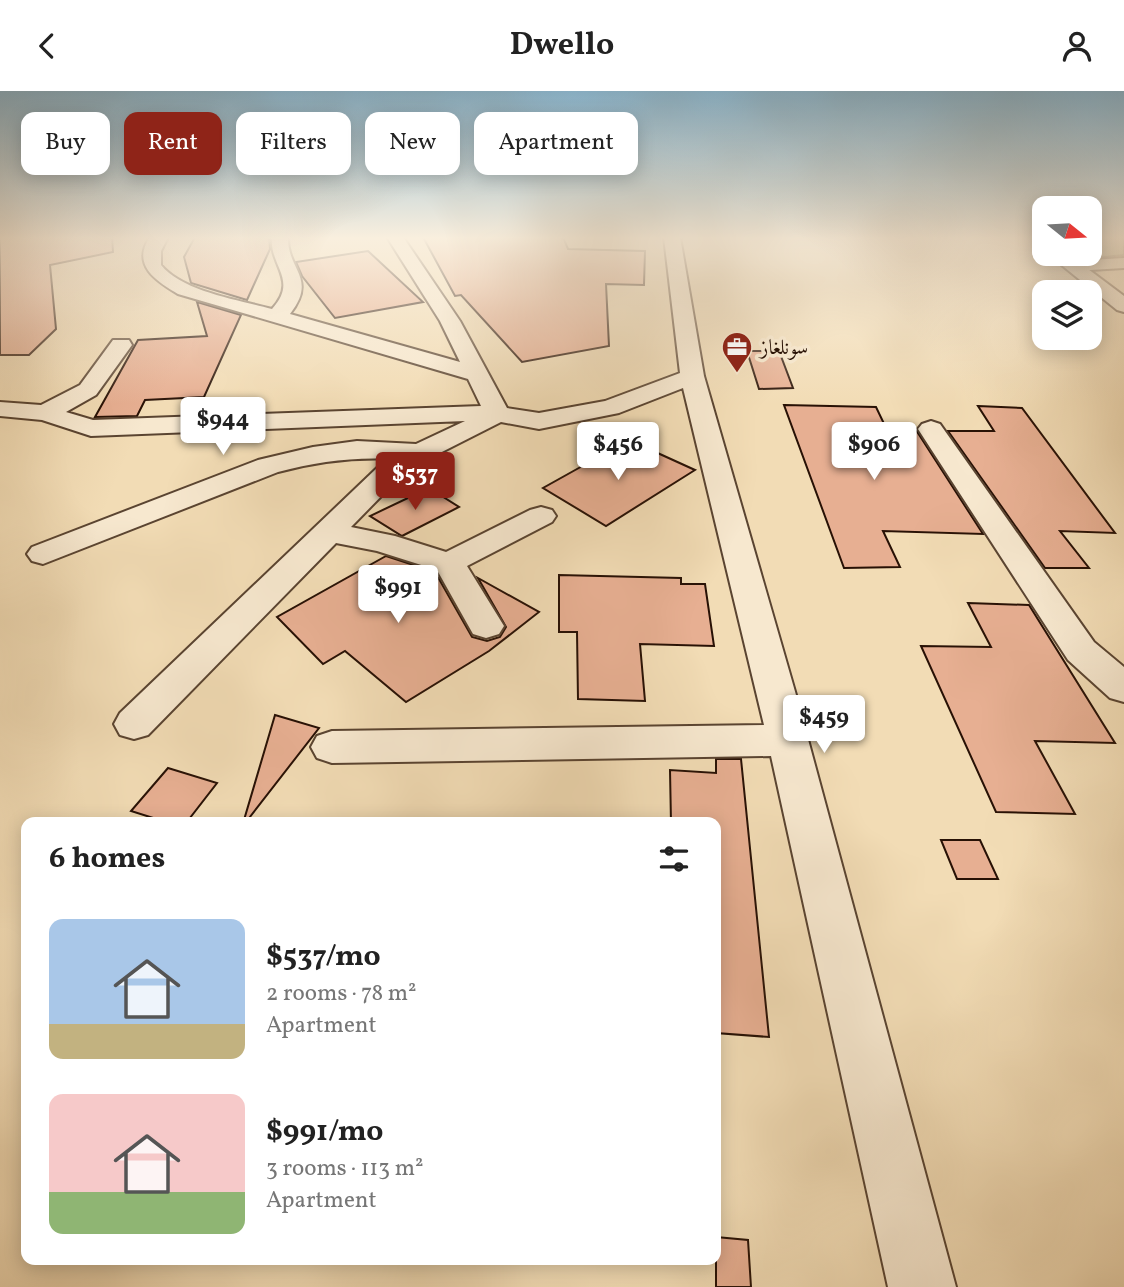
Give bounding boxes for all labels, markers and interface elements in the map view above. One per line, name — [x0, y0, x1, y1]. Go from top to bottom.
text: Dwello — [510, 24, 614, 68]
icon: back — [28, 27, 66, 65]
icon: person — [1058, 27, 1096, 65]
chip: Buy — [21, 112, 110, 175]
chip: Rent — [124, 112, 222, 175]
chip: Filters — [236, 112, 351, 175]
chip: New — [365, 112, 460, 175]
chip: Apartment — [474, 112, 638, 175]
north arrow — [1032, 196, 1102, 266]
map controls — [1032, 196, 1102, 350]
button: layers — [1032, 280, 1102, 350]
office icon: سونلغاز — [720, 330, 754, 374]
place label: سونلغاز — [758, 334, 808, 363]
pin: $944 — [182, 397, 264, 457]
text: $944 — [196, 404, 250, 436]
pin: $456 — [577, 423, 659, 482]
pin: $906 — [833, 423, 915, 482]
text: $456 — [593, 429, 643, 461]
text: $906 — [848, 429, 900, 461]
pin: $537 — [374, 453, 456, 512]
text: $537 — [392, 459, 438, 491]
pin: $991 — [357, 566, 439, 625]
text: $991 — [374, 572, 422, 604]
pin: $459 — [783, 695, 865, 755]
text: $459 — [799, 702, 849, 734]
text: 6 homes — [49, 838, 165, 880]
icon: filters — [655, 840, 693, 878]
text: $537/mo — [266, 936, 381, 978]
icon: home — [105, 947, 189, 1031]
text: 2 rooms · 78 m² — [266, 978, 417, 1010]
text: Apartment — [266, 1010, 377, 1042]
text: $991/mo — [266, 1111, 383, 1153]
icon: home — [105, 1122, 189, 1206]
text: 3 rooms · 113 m² — [266, 1153, 424, 1185]
text: Apartment — [266, 1185, 377, 1217]

